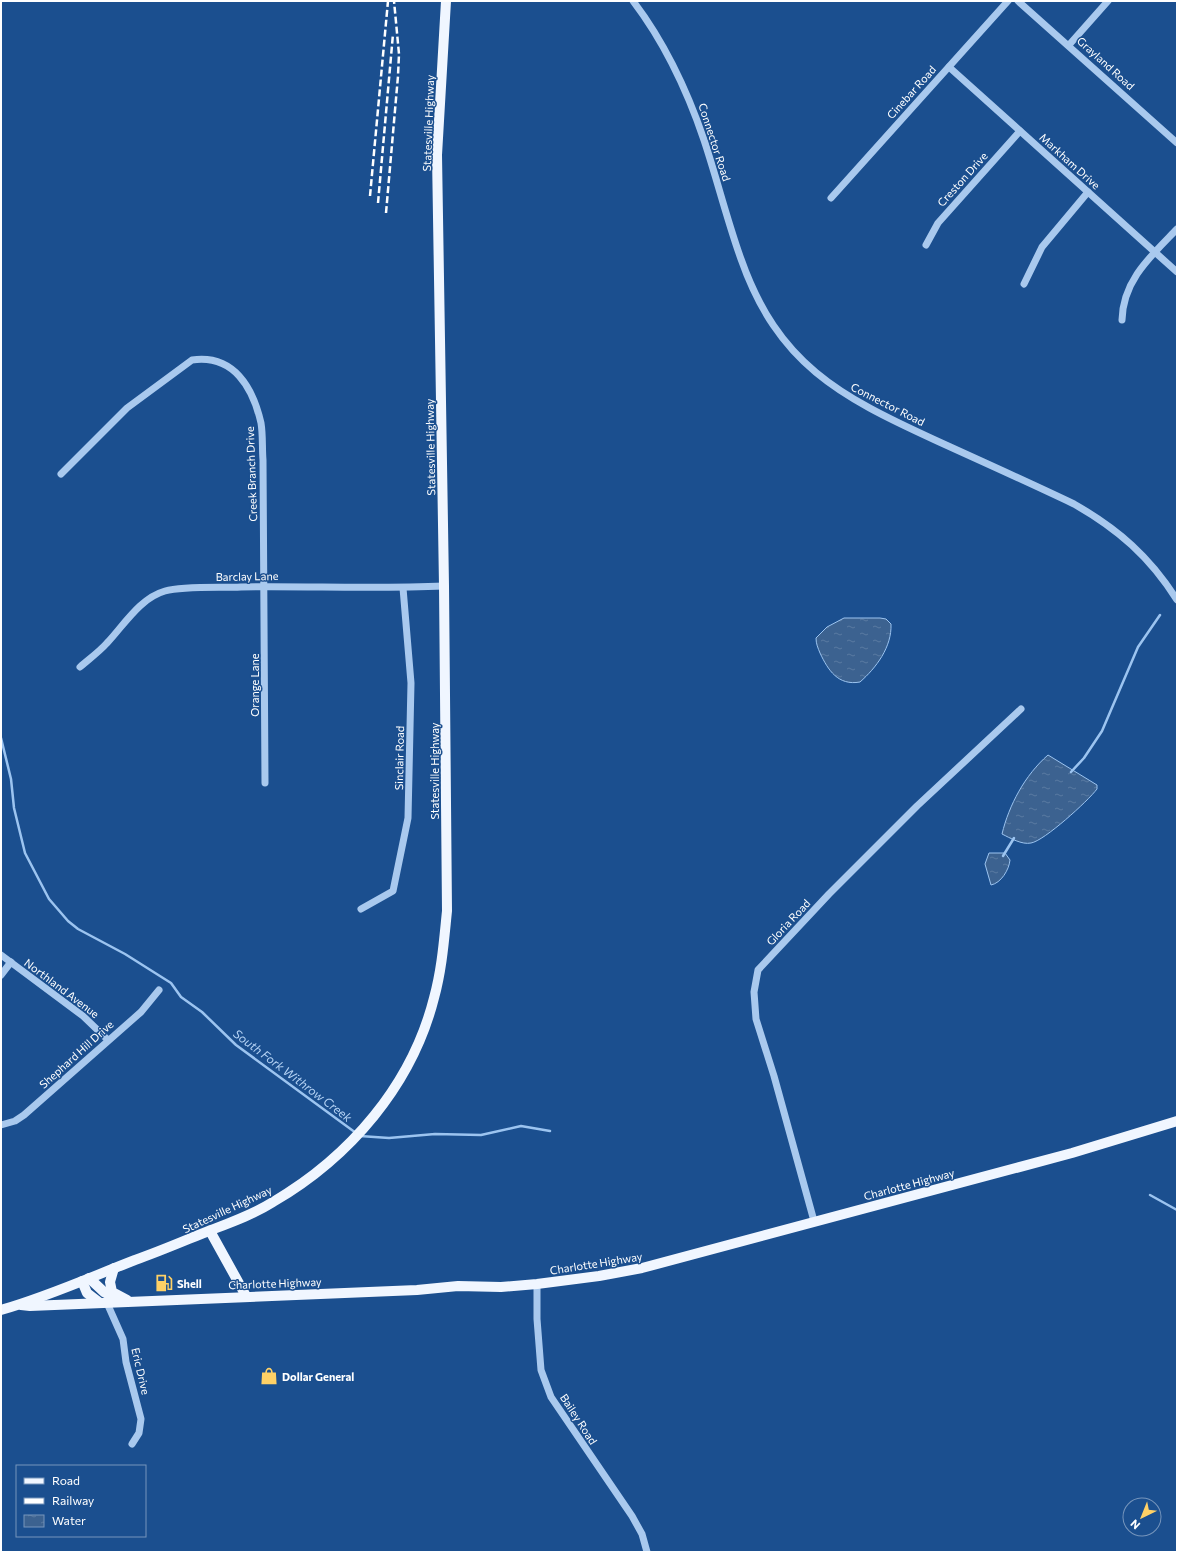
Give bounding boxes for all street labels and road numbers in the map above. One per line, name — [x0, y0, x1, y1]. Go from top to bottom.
street label: Grayland Road — [1075, 34, 1137, 92]
street label: Cinebar Road — [884, 63, 938, 121]
street label: Statesville Highway — [420, 74, 436, 172]
street label: Connector Road — [696, 101, 734, 183]
street label: Markham Drive — [1037, 130, 1103, 192]
street label: Creston Drive — [934, 149, 990, 209]
street label: Connector Road — [849, 380, 927, 428]
street label: Statesville Highway — [423, 398, 437, 496]
street label: Creek Branch Drive — [243, 426, 259, 522]
street label: Barclay Lane — [215, 569, 279, 583]
street label: Orange Lane — [248, 653, 261, 717]
street label: Statesville Highway — [428, 722, 441, 819]
street label: Sinclair Road — [392, 726, 406, 790]
street label: Gloria Road — [763, 896, 813, 948]
street label: Northland Avenue — [22, 956, 102, 1020]
street label: Shephard Hill Drive — [36, 1017, 116, 1091]
street label: Charlotte Highway — [862, 1166, 956, 1202]
street label: Statesville Highway — [180, 1182, 274, 1235]
street label: Charlotte Highway — [549, 1249, 643, 1277]
street label: Charlotte Highway — [228, 1275, 322, 1291]
street label: Eric Drive — [129, 1346, 153, 1396]
street label: Bailey Road — [558, 1391, 600, 1447]

